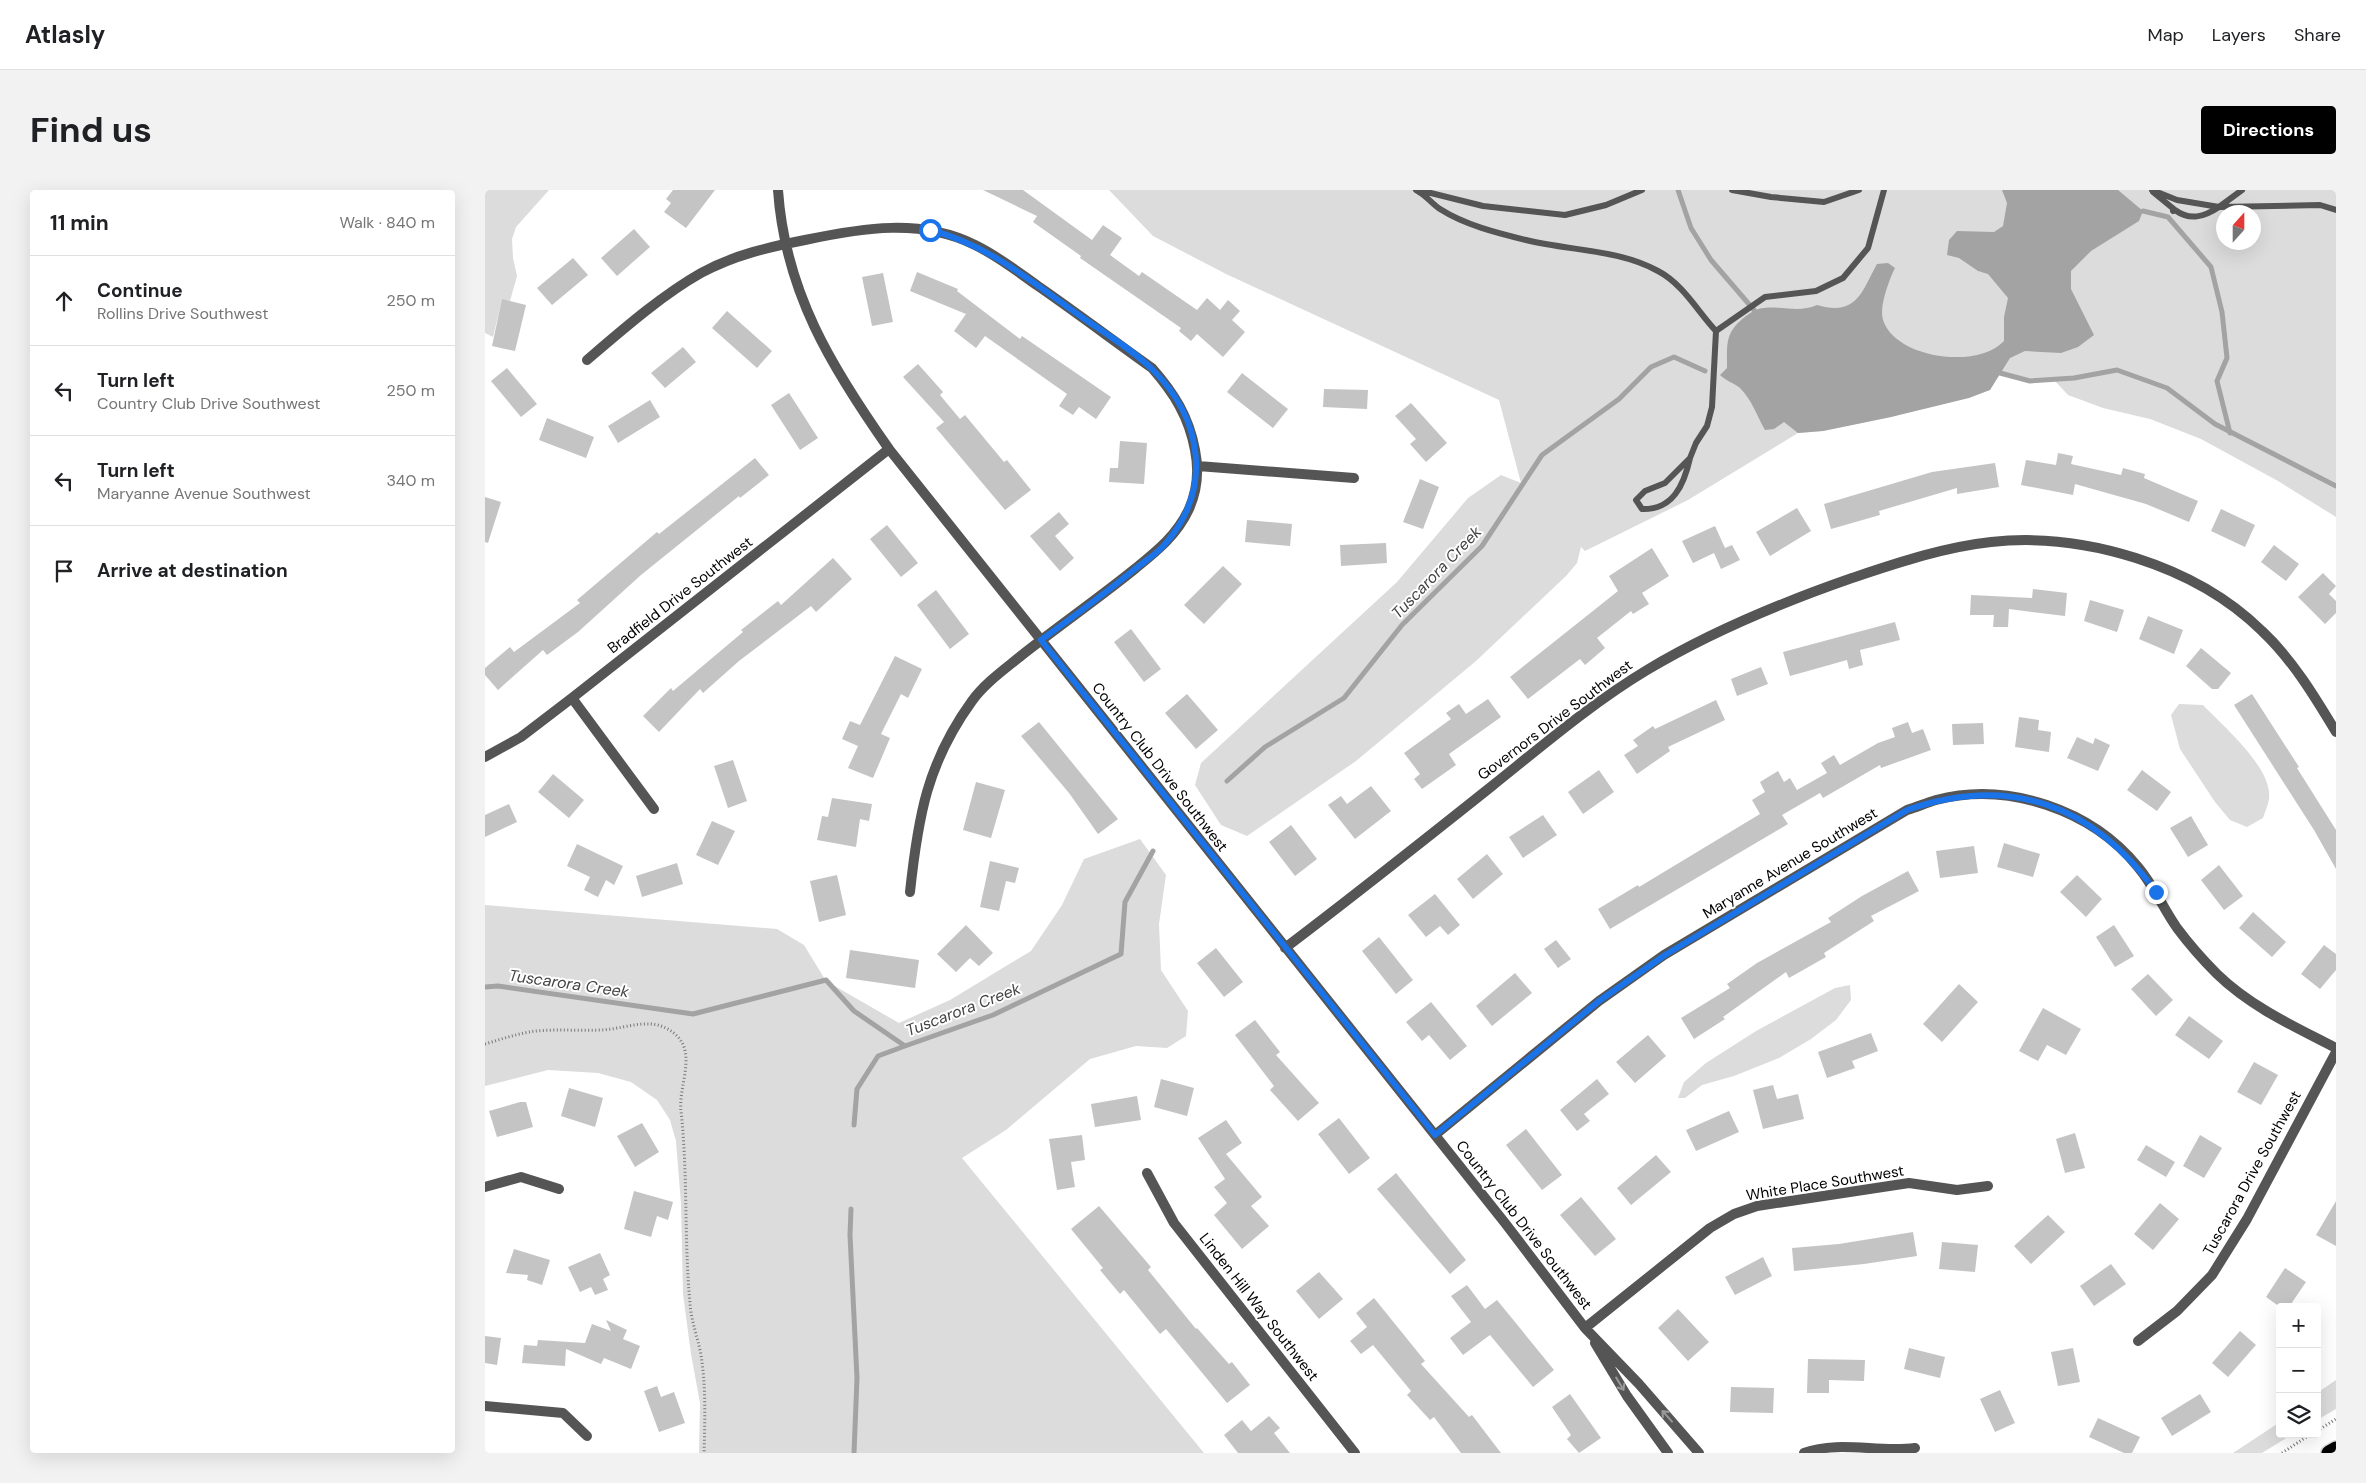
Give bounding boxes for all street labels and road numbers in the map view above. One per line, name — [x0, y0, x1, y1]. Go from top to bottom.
street label: Bradfield Drive Southwest — [603, 532, 757, 658]
street label: Governors Drive Southwest — [1473, 655, 1637, 785]
street label: Country Club Drive Southwest — [1088, 678, 1232, 856]
street label: Maryanne Avenue Southwest — [1699, 803, 1881, 923]
street label: Tuscarora Drive Southwest — [2198, 1087, 2306, 1259]
street label: Country Club Drive Southwest — [1452, 1136, 1596, 1314]
street label: White Place Southwest — [1745, 1161, 1906, 1205]
street label: Linden Hill Way Southwest — [1195, 1229, 1323, 1385]

